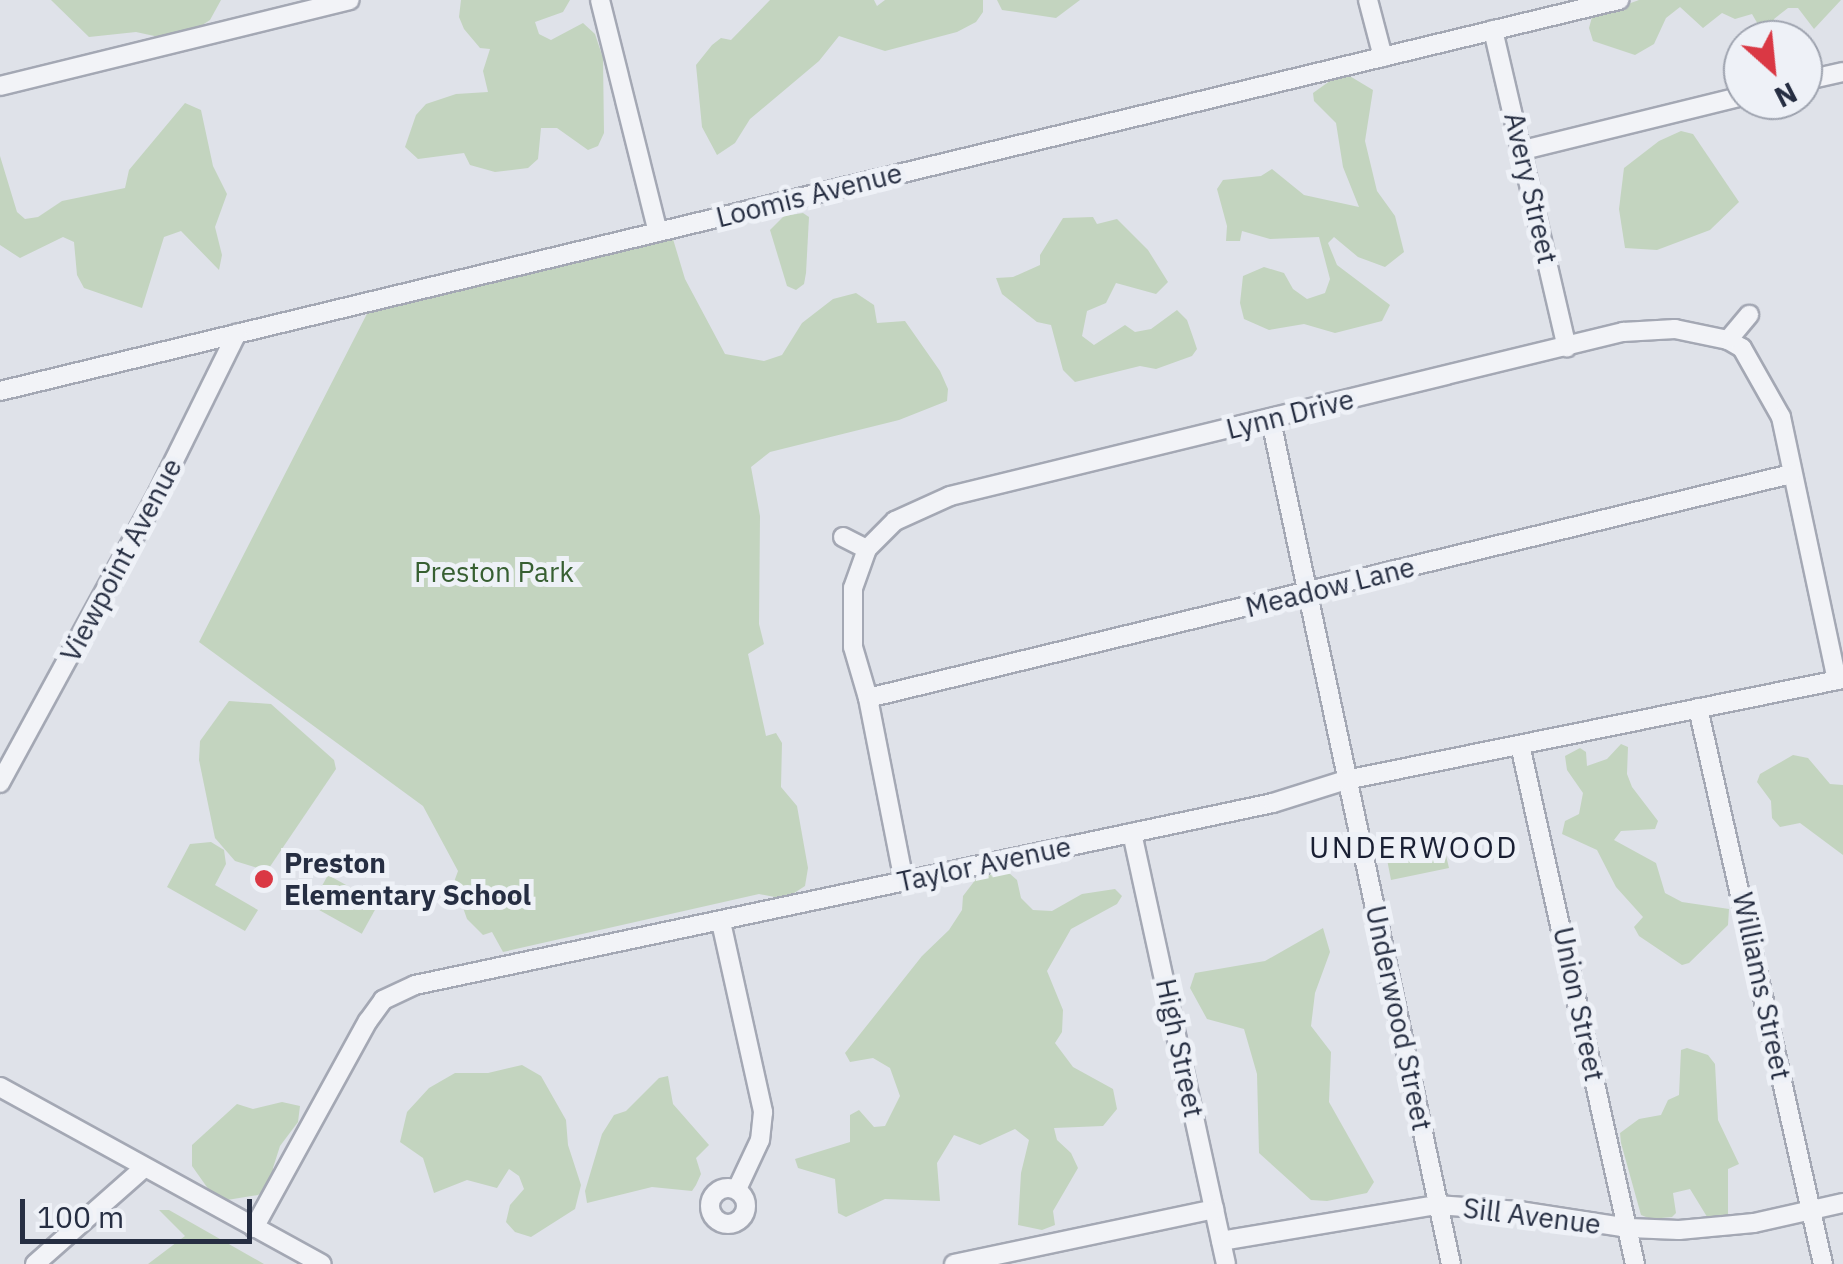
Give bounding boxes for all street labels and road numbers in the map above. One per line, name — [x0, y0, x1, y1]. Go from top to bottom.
street label: Avery Street — [1497, 109, 1565, 267]
street label: Loomis Avenue — [713, 156, 905, 234]
street label: Lynn Drive — [1223, 382, 1357, 446]
street label: Viewpoint Avenue — [53, 453, 189, 667]
street label: Meadow Lane — [1242, 550, 1418, 624]
street label: Taylor Avenue — [894, 829, 1074, 899]
street label: Williams Street — [1726, 889, 1798, 1083]
street label: Underwood Street — [1359, 902, 1439, 1134]
street label: Union Street — [1546, 924, 1612, 1084]
street label: High Street — [1149, 976, 1211, 1120]
street label: Sill Avenue — [1461, 1191, 1603, 1241]

